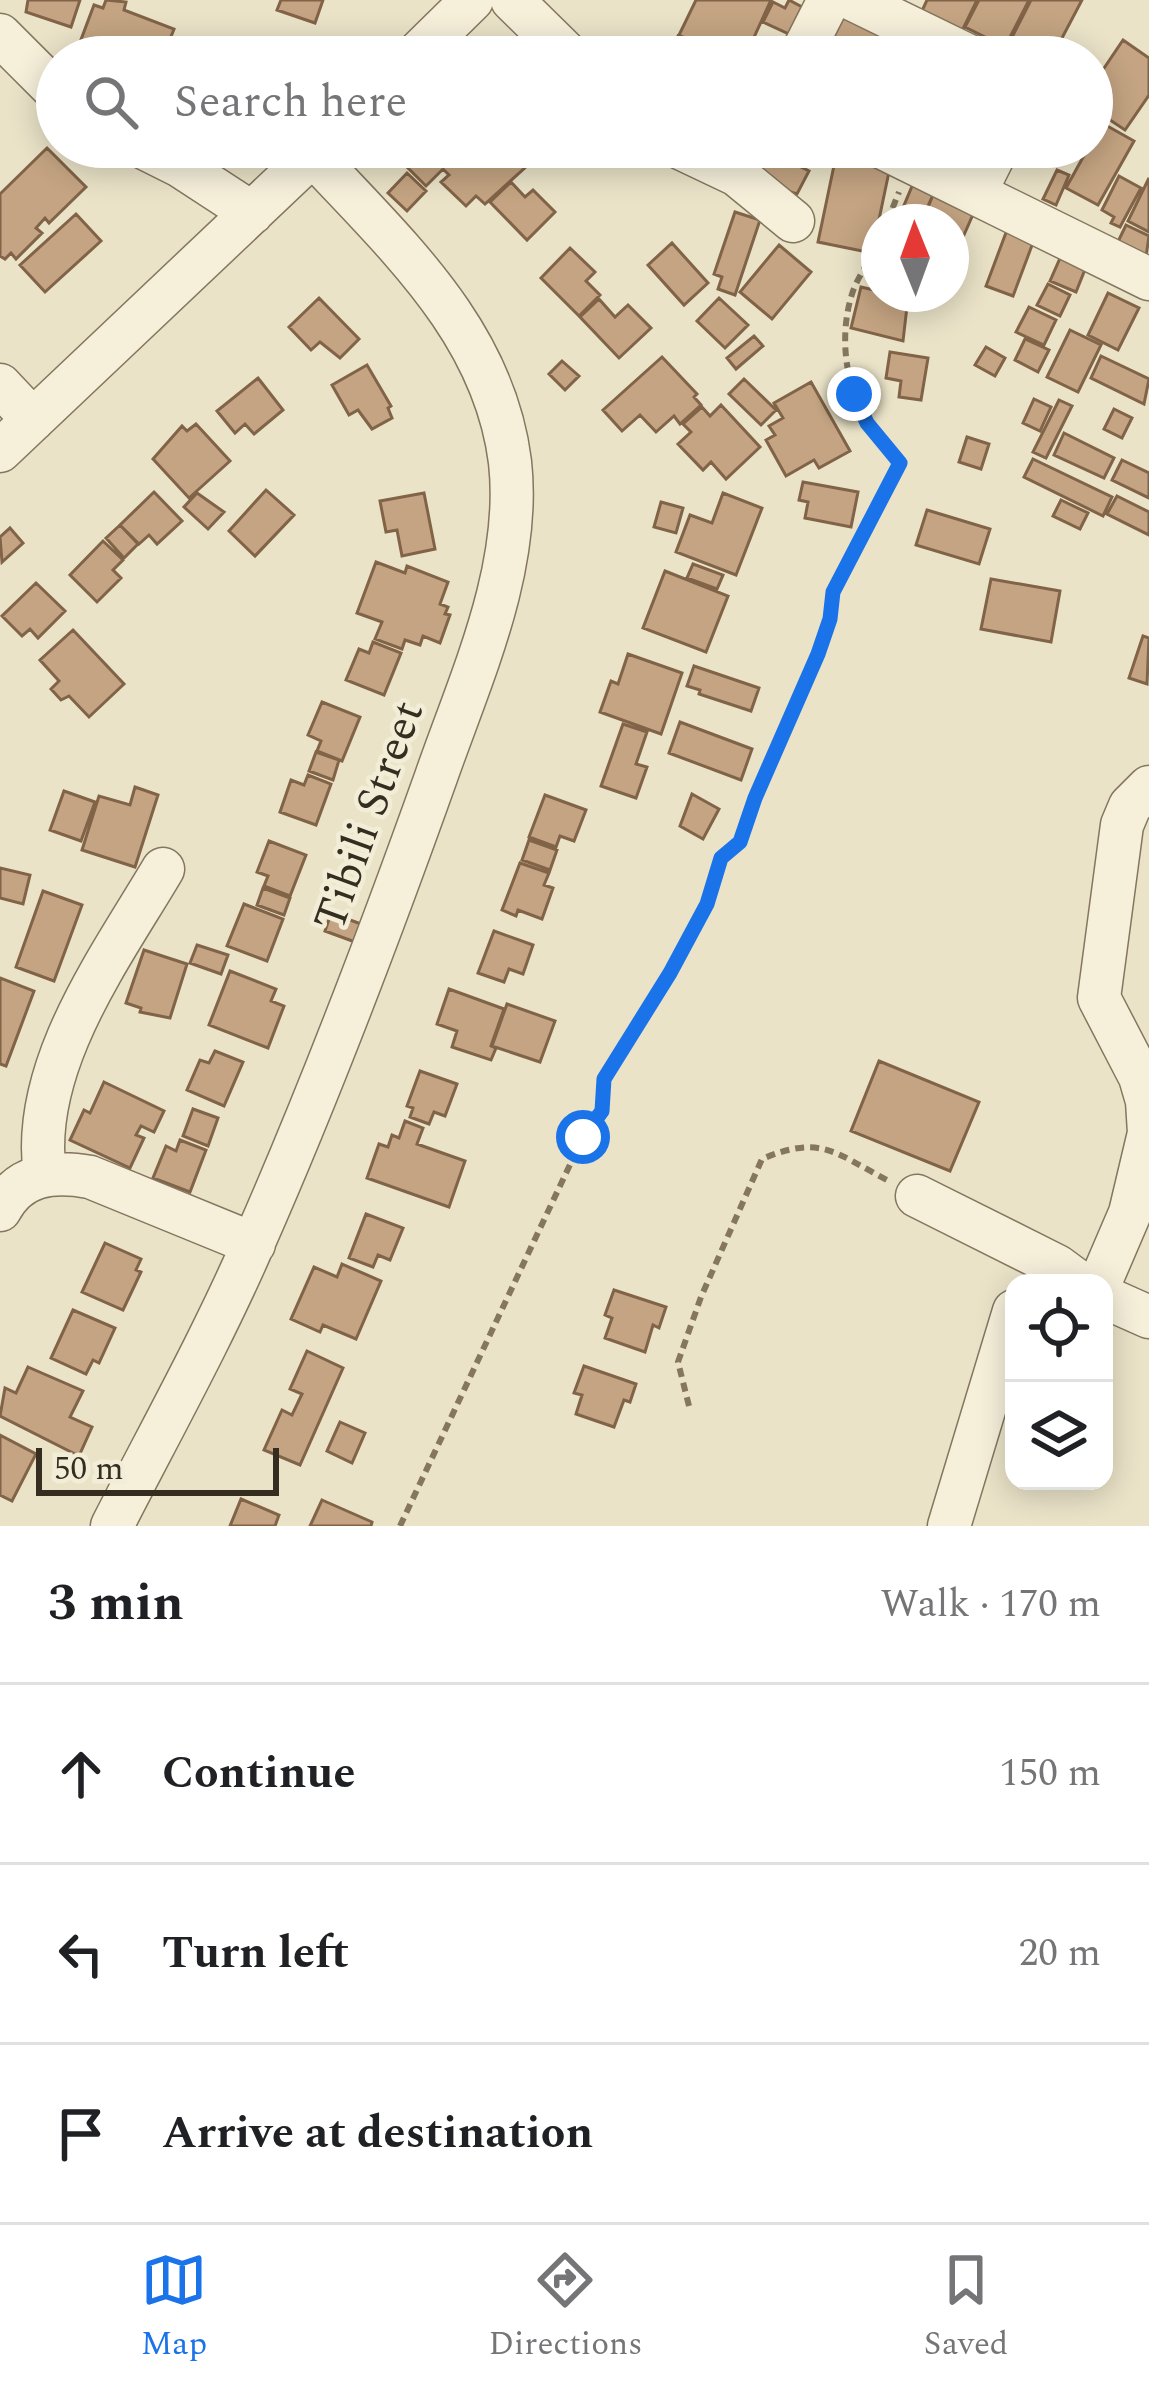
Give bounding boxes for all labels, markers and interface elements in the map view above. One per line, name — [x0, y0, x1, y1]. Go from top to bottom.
search box — [36, 36, 1113, 168]
text: Search here — [174, 68, 407, 137]
icon: search — [78, 69, 144, 135]
north arrow — [861, 204, 969, 312]
route end — [827, 367, 881, 421]
street label: Tibili Street — [296, 691, 443, 941]
route start — [556, 1110, 610, 1164]
map controls — [1005, 1274, 1113, 1490]
button: locate — [1005, 1274, 1113, 1382]
button: layers — [1005, 1382, 1113, 1490]
scale bar — [36, 1442, 279, 1495]
text: 50 m — [54, 1444, 124, 1494]
text: 3 min — [48, 1565, 184, 1643]
text: Walk · 170 m — [880, 1575, 1101, 1634]
text: Continue — [162, 1739, 355, 1808]
icon: ahead — [48, 1741, 114, 1807]
text: 150 m — [999, 1744, 1101, 1803]
text: Turn left — [162, 1919, 349, 1988]
icon: left — [48, 1921, 114, 1987]
text: 20 m — [1019, 1924, 1101, 1983]
text: Arrive at destination — [162, 2099, 593, 2168]
icon: arrive — [48, 2101, 114, 2167]
tab: Map — [141, 2247, 207, 2369]
tab: Directions — [488, 2247, 642, 2369]
tab: Saved — [924, 2247, 1008, 2369]

